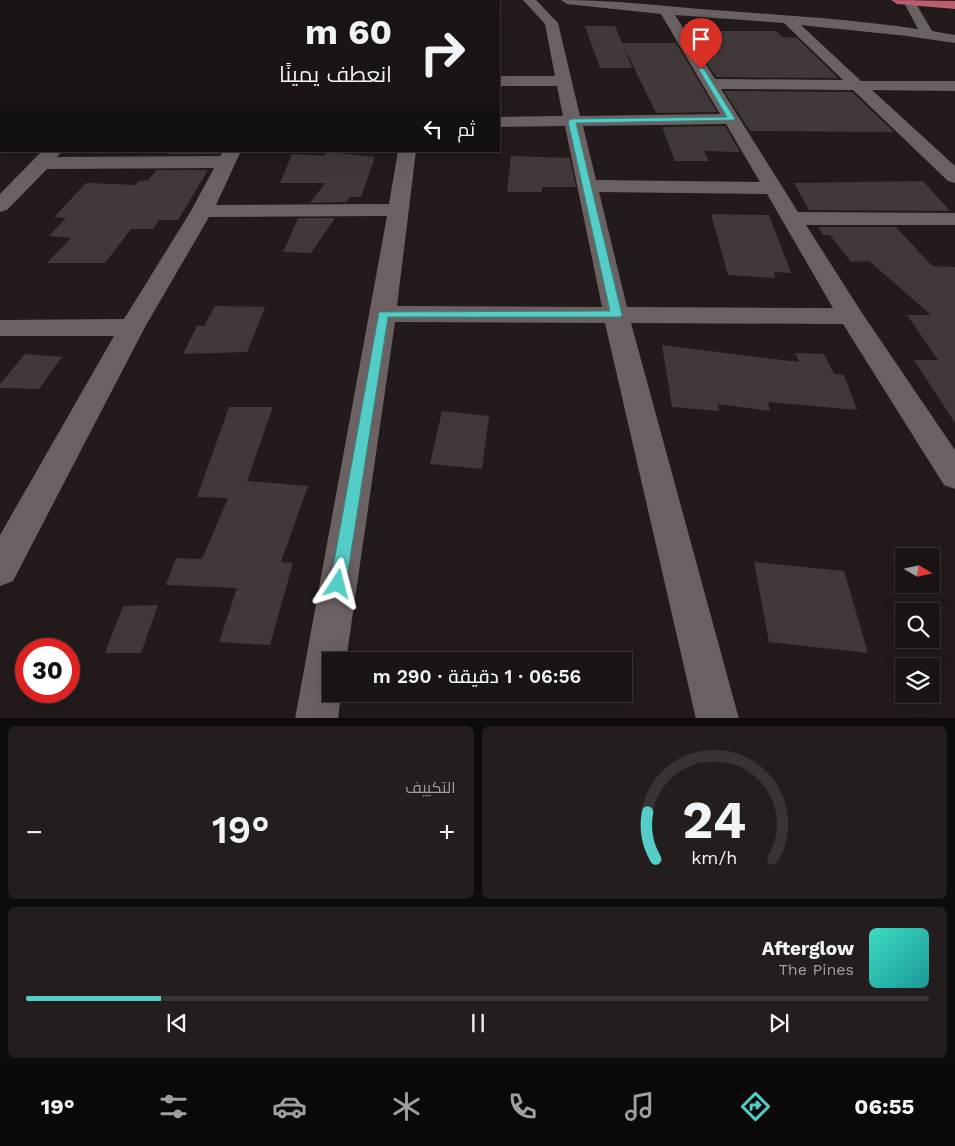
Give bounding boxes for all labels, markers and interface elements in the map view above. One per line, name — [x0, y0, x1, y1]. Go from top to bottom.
text: 60 m — [305, 11, 392, 53]
pin — [680, 18, 722, 69]
icon: right — [410, 20, 475, 85]
icon: arrive — [687, 25, 715, 53]
text: انعطف يمينًا — [279, 62, 392, 87]
icon: left — [419, 115, 447, 143]
text: ثم — [457, 118, 475, 141]
north arrow — [895, 548, 940, 592]
map controls — [895, 548, 940, 703]
position arrow — [311, 557, 363, 609]
button: search — [895, 603, 940, 648]
speed limit sign: 30 — [15, 638, 80, 703]
button: layers — [895, 658, 940, 703]
text: 06:56 · 1 دقيقة · 290 m — [373, 665, 581, 688]
text: التكييف — [405, 778, 456, 797]
text: 24 — [682, 790, 746, 851]
text: 19° — [212, 808, 270, 852]
text: − — [26, 815, 43, 848]
text: + — [439, 815, 455, 848]
text: km/h — [691, 847, 737, 868]
text: Afterglow — [762, 937, 854, 960]
text: The Pines — [778, 960, 854, 979]
icon: previous — [163, 1009, 191, 1037]
icon: pause — [464, 1009, 492, 1037]
icon: next — [765, 1009, 793, 1037]
icon: filters — [156, 1089, 191, 1124]
icon: car — [272, 1089, 307, 1124]
icon: climate — [389, 1089, 424, 1124]
icon: phone — [505, 1089, 540, 1124]
icon: music — [622, 1089, 657, 1124]
icon: directions — [738, 1089, 773, 1124]
text: 19° — [41, 1094, 75, 1119]
text: 06:55 — [854, 1094, 914, 1119]

